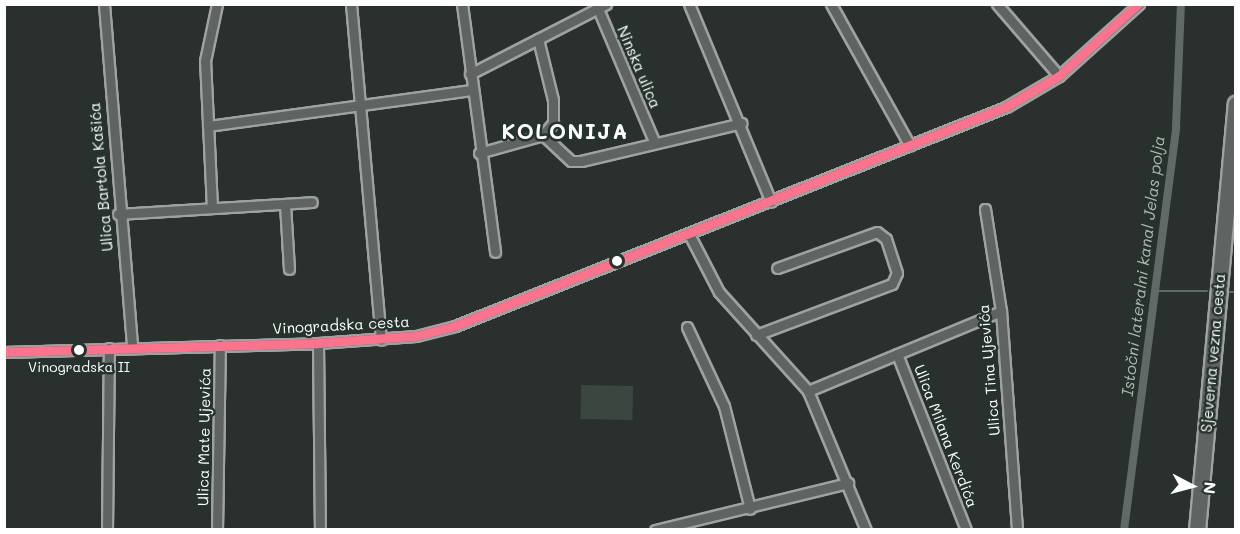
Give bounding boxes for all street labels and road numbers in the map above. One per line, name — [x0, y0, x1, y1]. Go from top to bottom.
street label: Ninska ulica — [614, 23, 664, 111]
street label: Ulica Bartola Kašića — [86, 102, 116, 252]
street label: Sjeverna vezna cesta — [1197, 273, 1229, 433]
street label: Ulica Tina Ujevića — [974, 304, 1004, 436]
street label: Vinogradska cesta — [272, 312, 410, 338]
street label: Ulica Milana Kerdića — [910, 362, 982, 510]
street label: Ulica Mate Ujevića — [194, 368, 214, 506]

